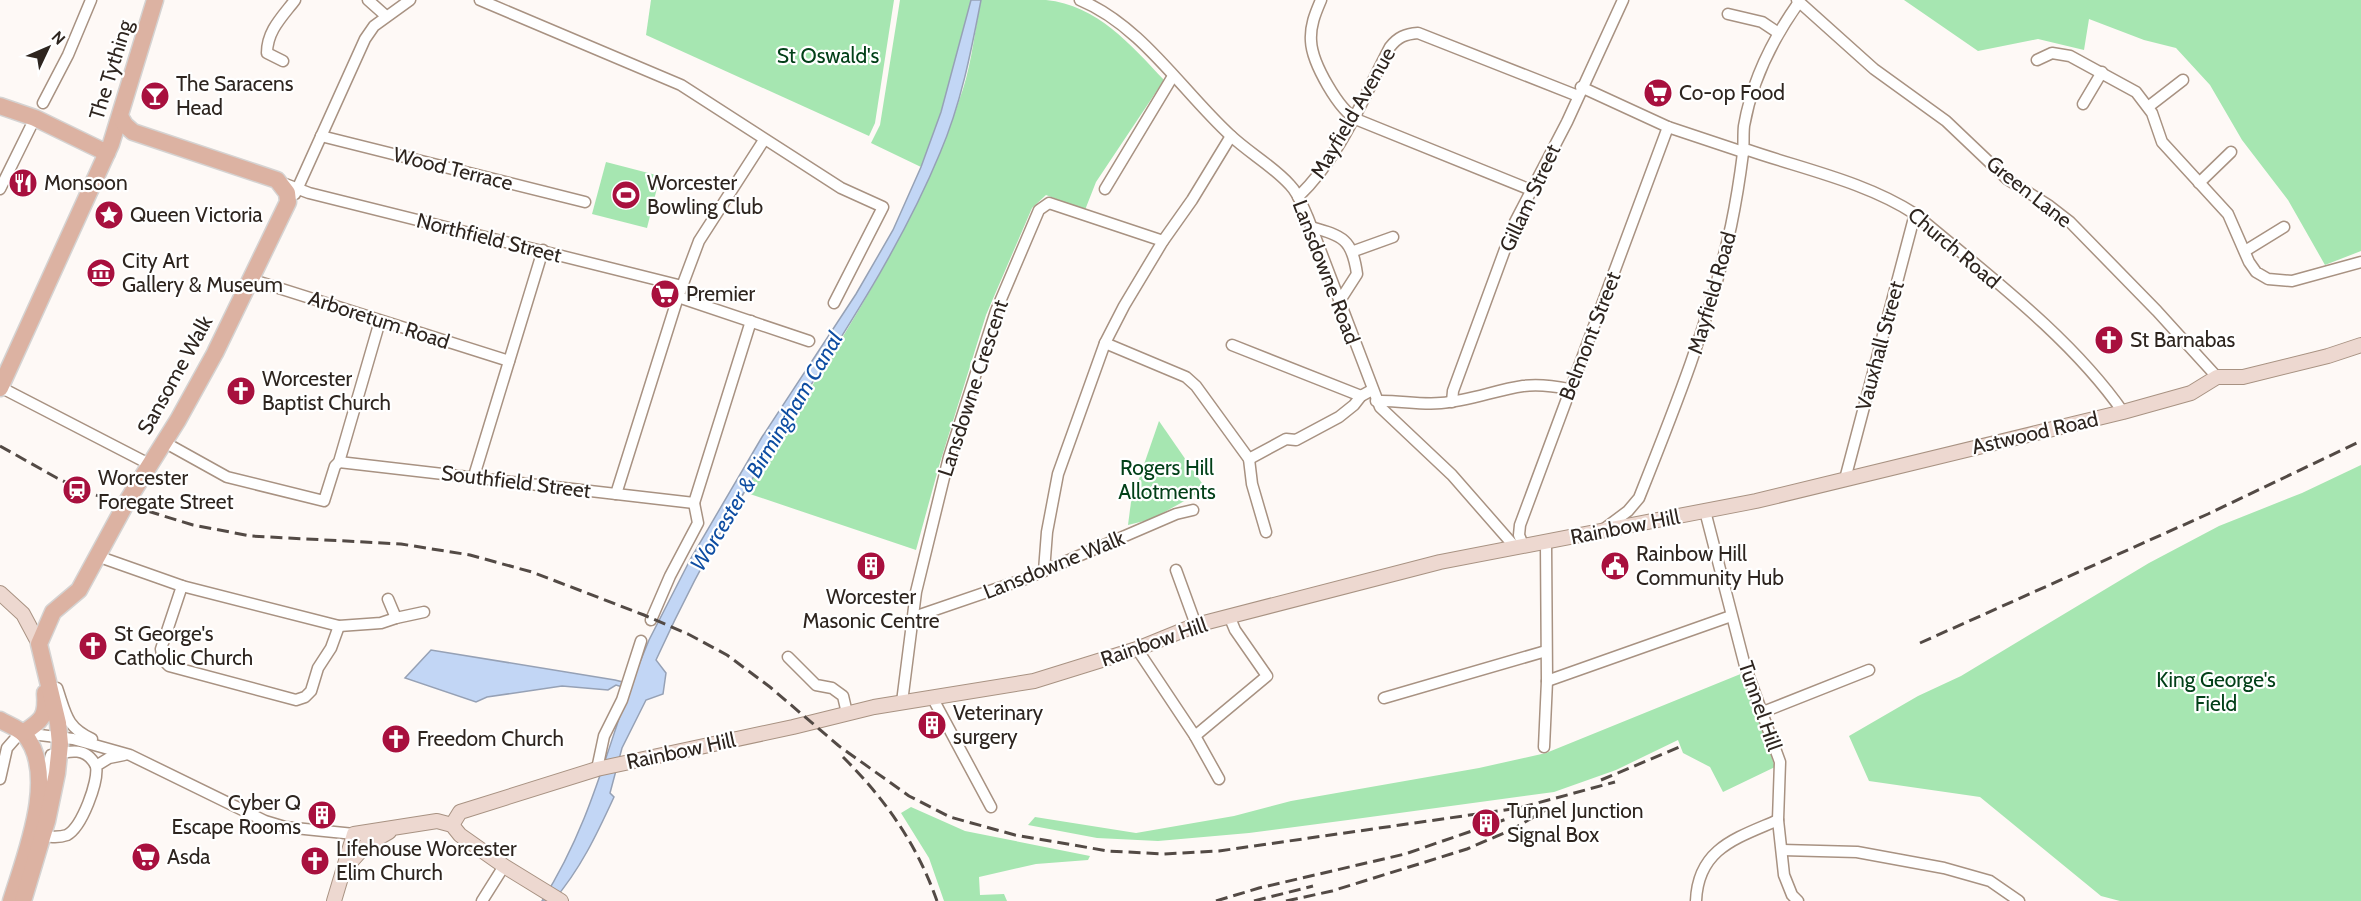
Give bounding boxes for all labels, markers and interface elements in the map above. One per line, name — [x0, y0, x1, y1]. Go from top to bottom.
street label: The Tything — [84, 16, 138, 123]
north arrow — [18, 18, 78, 78]
text: N — [48, 27, 69, 49]
park label: St Oswald's — [777, 43, 879, 68]
street label: Mayfield Avenue — [1305, 43, 1400, 183]
place label: The Saracens Head — [176, 71, 294, 120]
supermarket icon: Co-op Food — [1642, 77, 1674, 109]
bar icon: The Saracens Head — [139, 80, 171, 112]
place label: Co-op Food — [1679, 80, 1785, 105]
street label: Gillam Street — [1494, 140, 1565, 255]
street label: Wood Terrace — [391, 142, 516, 195]
street label: Green Lane — [1982, 151, 2077, 233]
restaurant icon: Monsoon — [7, 167, 39, 199]
place label: Monsoon — [44, 170, 128, 195]
place label: Worcester Bowling Club — [647, 170, 763, 219]
sports icon: Worcester Bowling Club — [610, 179, 642, 211]
street label: Lansdowne Road — [1288, 196, 1365, 347]
place icon: Queen Victoria — [93, 199, 125, 231]
place label: Queen Victoria — [130, 202, 262, 227]
street label: Church Road — [1903, 202, 2006, 293]
street label: Northfield Street — [414, 207, 564, 268]
street label: Mayfield Road — [1682, 229, 1741, 357]
place label: City Art Gallery & Museum — [122, 248, 283, 297]
museum icon: City Art Gallery & Museum — [85, 257, 117, 289]
street label: Belmont Street — [1554, 268, 1625, 404]
supermarket icon: Premier — [649, 278, 681, 310]
street label: Vauxhall Street — [1850, 278, 1909, 413]
place label: Premier — [686, 281, 756, 306]
street label: Arboretum Road — [306, 285, 453, 354]
street label: Lansdowne Crescent — [932, 297, 1013, 479]
street label: Sansome Walk — [132, 311, 218, 438]
church icon: St Barnabas — [2093, 324, 2125, 356]
water label: Worcester & Birmingham Canal — [684, 326, 849, 576]
place label: St Barnabas — [2130, 327, 2236, 352]
place label: Worcester Baptist Church — [262, 366, 391, 415]
church icon: Worcester Baptist Church — [225, 375, 257, 407]
street label: Astwood Road — [1969, 406, 2100, 459]
park label: Rogers Hill Allotments — [1118, 455, 1216, 504]
street label: Southfield Street — [440, 460, 592, 503]
place label: Worcester Foregate Street — [98, 465, 234, 514]
station icon: Worcester Foregate Street — [61, 474, 93, 506]
street label: Rainbow Hill — [1568, 504, 1682, 549]
street label: Lansdowne Walk — [980, 525, 1129, 604]
place label: Rainbow Hill Community Hub — [1636, 541, 1784, 590]
building icon: Worcester Masonic Centre — [855, 550, 887, 582]
public building icon: Rainbow Hill Community Hub — [1599, 550, 1631, 582]
place label: Worcester Masonic Centre — [803, 584, 940, 633]
street label: Rainbow Hill — [1097, 612, 1210, 671]
place label: St George's Catholic Church — [114, 621, 253, 670]
church icon: St George's Catholic Church — [77, 630, 109, 662]
street label: Tunnel Hill — [1733, 658, 1787, 754]
park label: King George's Field — [2156, 667, 2276, 716]
place label: Veterinary surgery — [953, 700, 1044, 749]
building icon: Veterinary surgery — [916, 709, 948, 741]
church icon: Freedom Church — [380, 723, 412, 755]
place label: Freedom Church — [417, 726, 564, 751]
street label: Rainbow Hill — [624, 727, 738, 774]
place label: Cyber Q Escape Rooms — [172, 790, 301, 839]
place label: Tunnel Junction Signal Box — [1507, 798, 1644, 847]
building icon: Cyber Q Escape Rooms — [306, 799, 338, 831]
building icon: Tunnel Junction Signal Box — [1470, 807, 1502, 839]
place label: Lifehouse Worcester Elim Church — [336, 836, 517, 885]
supermarket icon: Asda — [130, 841, 162, 873]
place label: Asda — [167, 844, 210, 869]
church icon: Lifehouse Worcester Elim Church — [299, 845, 331, 877]

